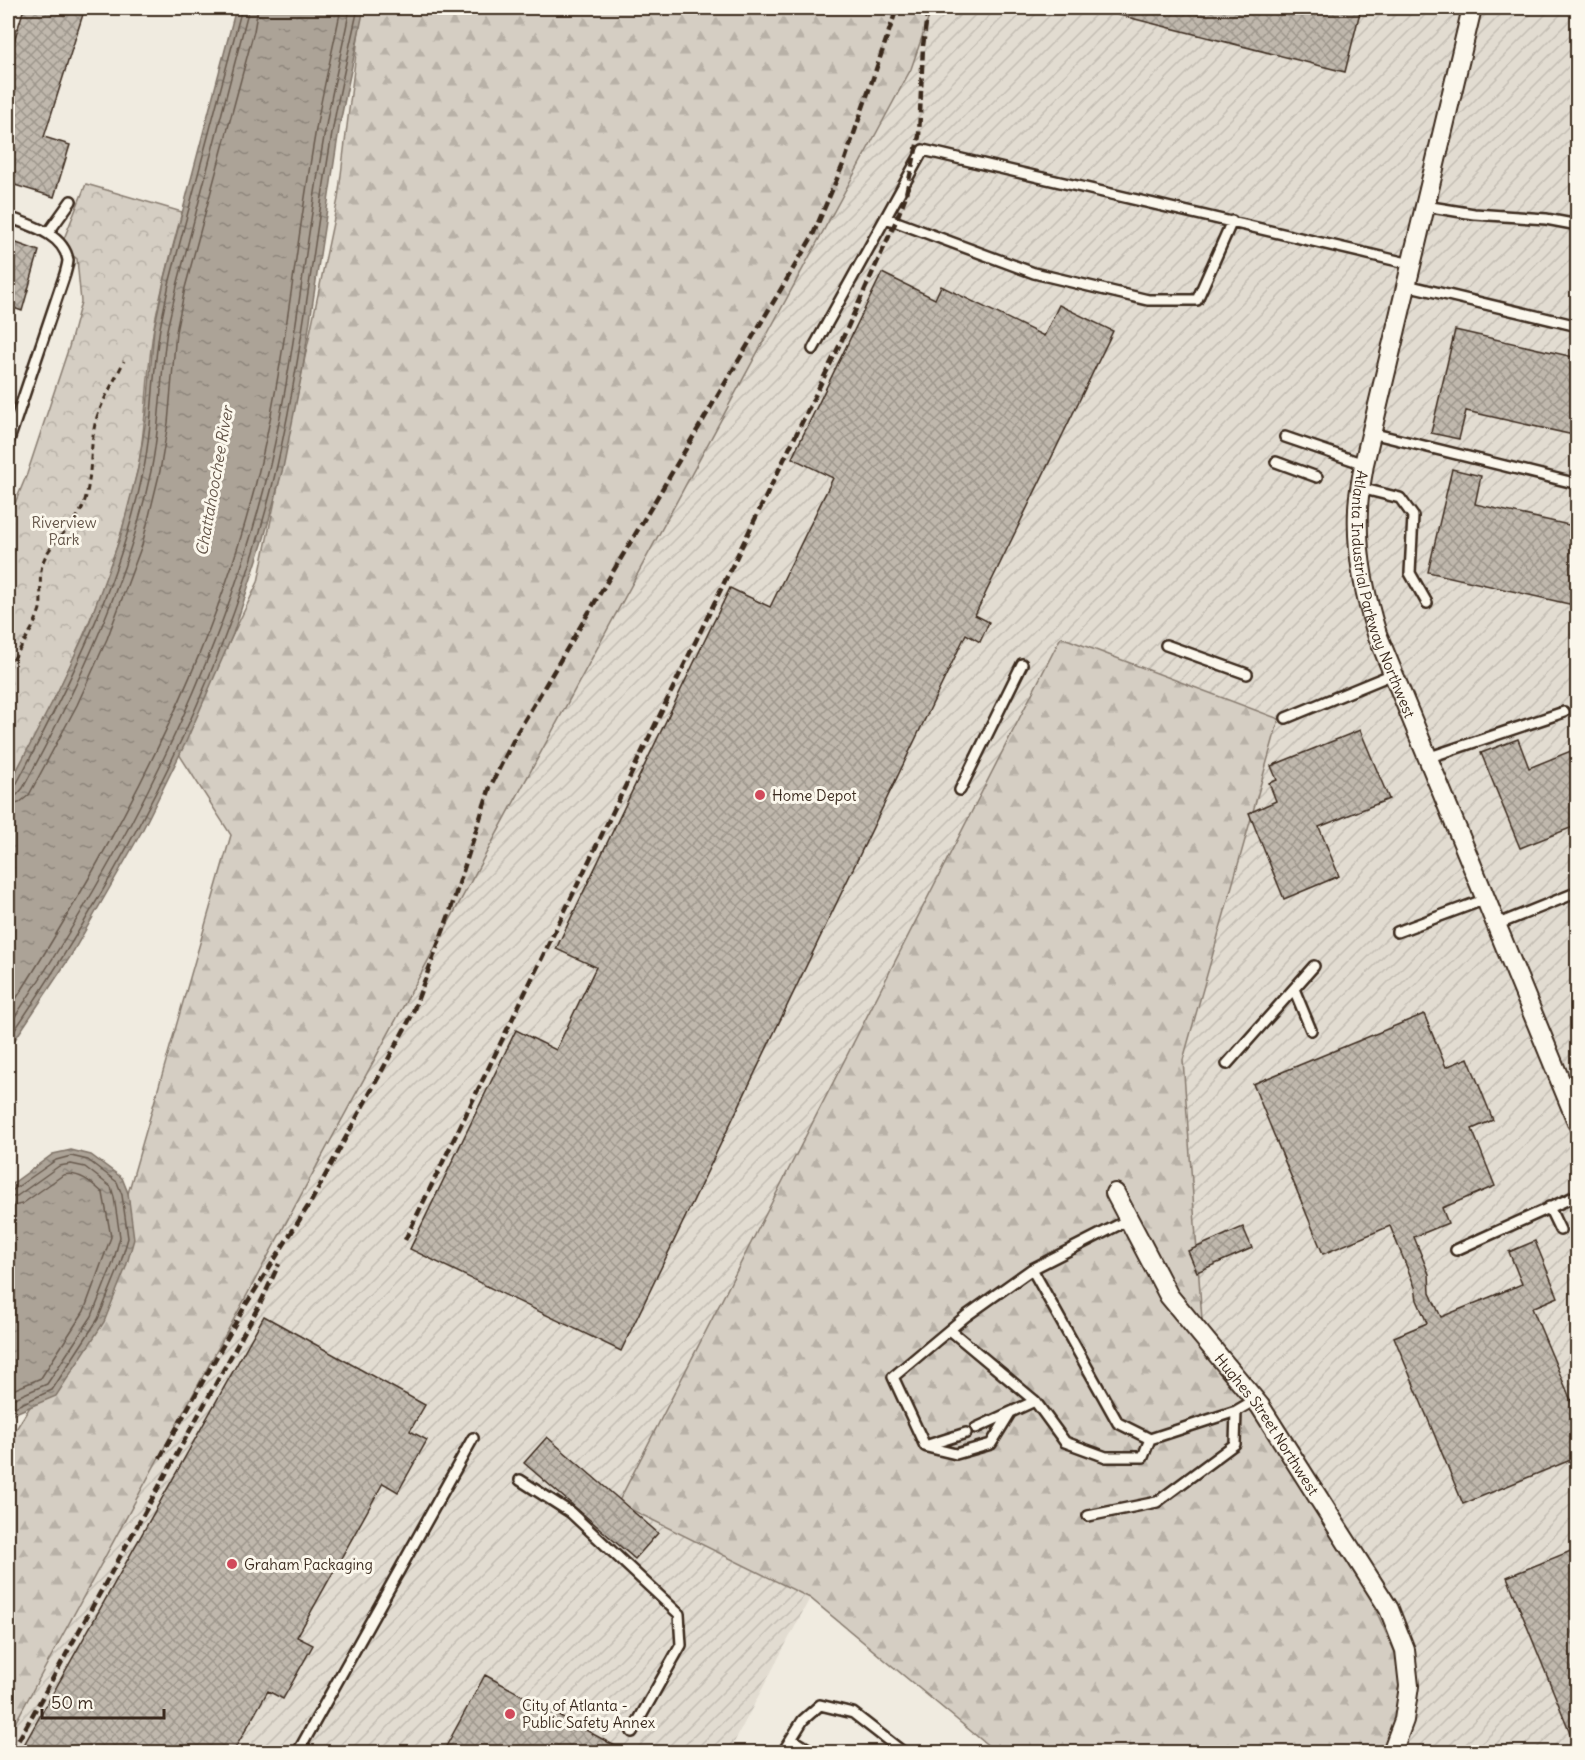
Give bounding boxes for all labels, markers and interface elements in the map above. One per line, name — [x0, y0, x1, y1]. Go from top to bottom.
water label: Chattahoochee River — [191, 402, 237, 557]
street label: Atlanta Industrial Parkway Northwest — [1348, 469, 1420, 721]
park label: Riverview Park — [32, 513, 97, 549]
place label: Home Depot — [772, 786, 857, 805]
marker: Home Depot — [753, 788, 767, 802]
street label: Hughes Street Northwest — [1211, 1349, 1323, 1498]
place label: Graham Packaging — [244, 1555, 373, 1574]
marker: Graham Packaging — [225, 1557, 239, 1571]
scale bar — [42, 1682, 164, 1720]
text: 50 m — [51, 1691, 93, 1714]
place label: City of Atlanta - Public Safety Annex — [522, 1696, 656, 1732]
marker: City of Atlanta - Public Safety Annex — [503, 1707, 517, 1721]

